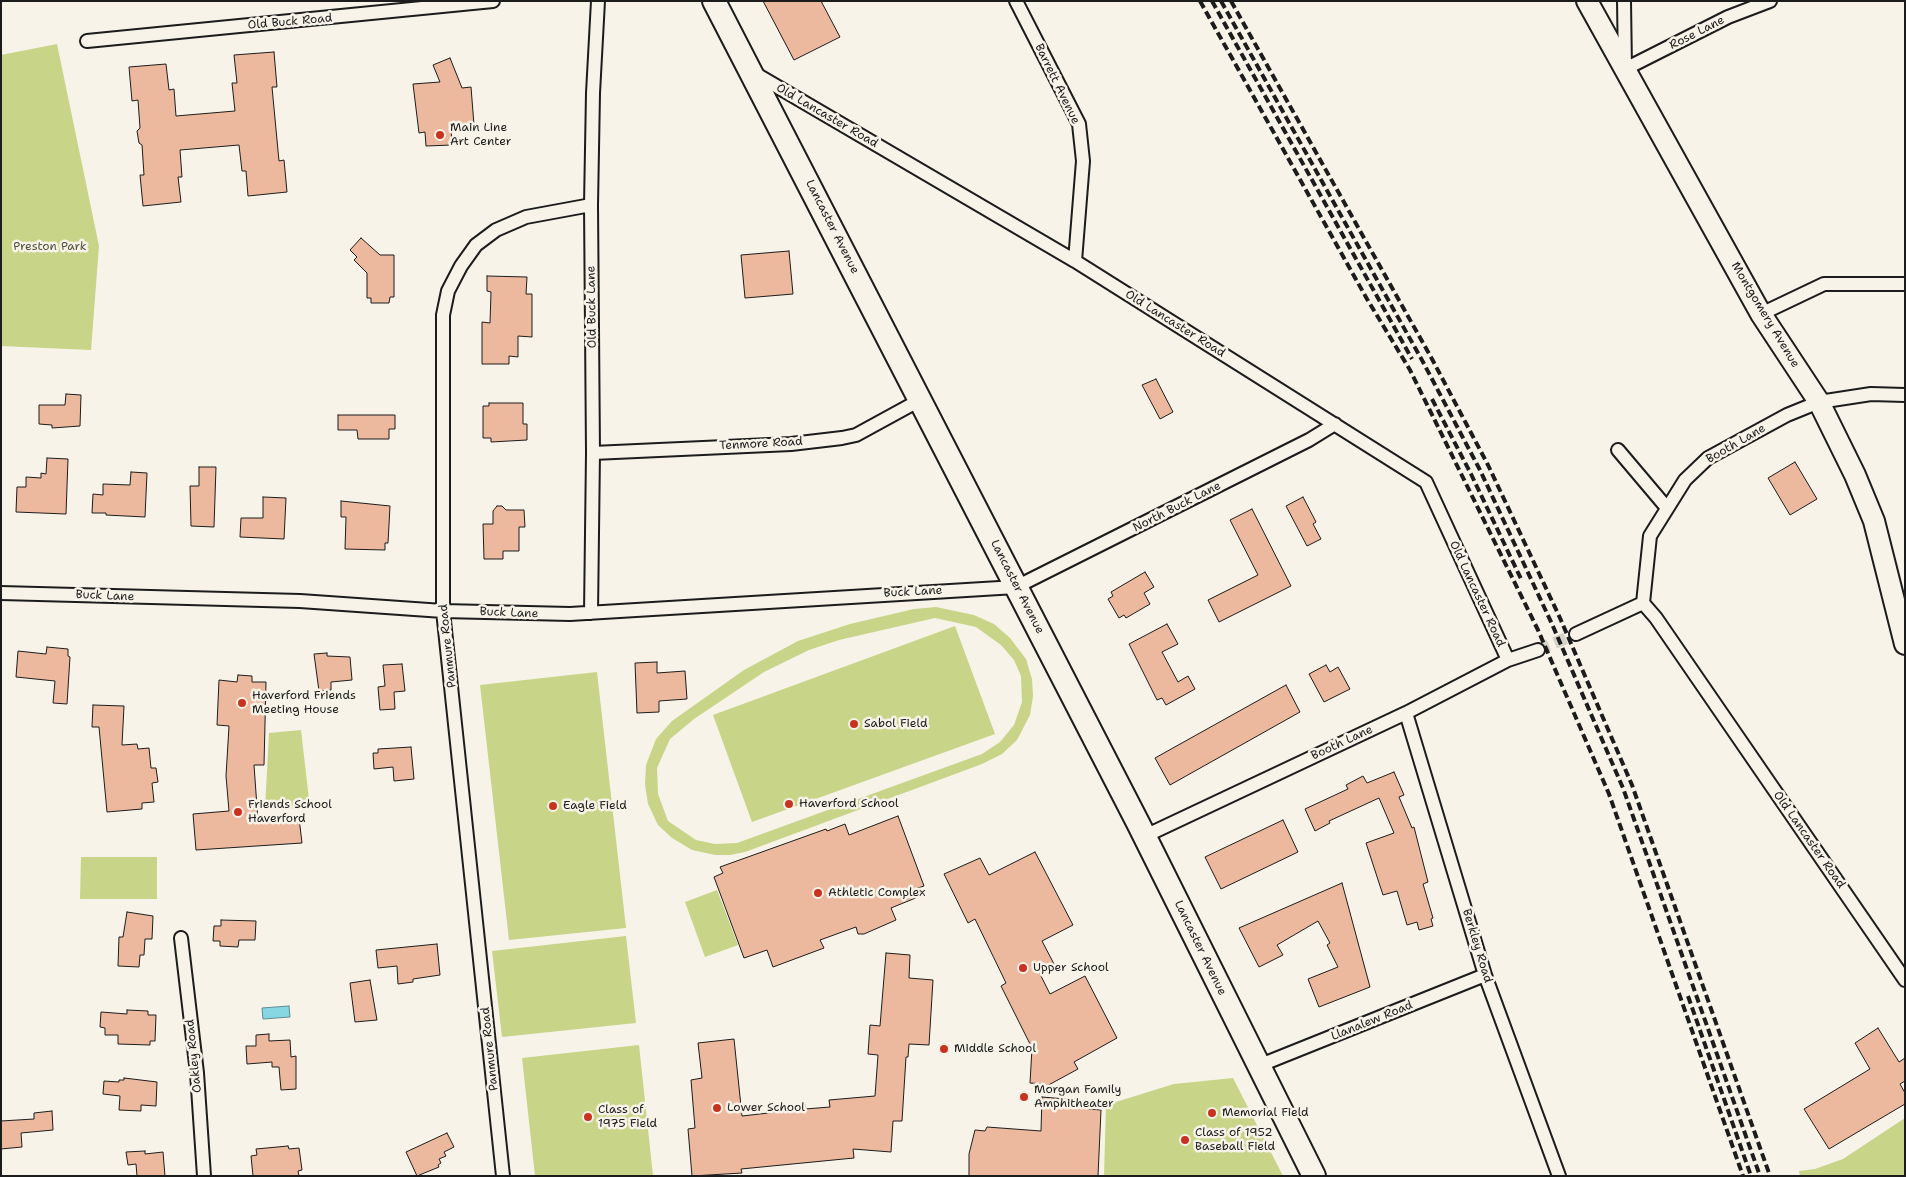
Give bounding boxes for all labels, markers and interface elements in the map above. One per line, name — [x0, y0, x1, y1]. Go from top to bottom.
street label: Old Buck Road — [247, 11, 333, 33]
street label: Rose Lane — [1667, 13, 1727, 53]
street label: Barrett Avenue — [1031, 41, 1083, 127]
street label: Old Lancaster Road — [773, 81, 881, 151]
place label: Main Line Art Center — [450, 121, 511, 149]
marker: Main Line Art Center — [434, 129, 446, 141]
street label: Lancaster Avenue — [802, 178, 862, 276]
park label: Preston Park — [13, 240, 87, 254]
street label: Montgomery Avenue — [1728, 260, 1802, 370]
street label: Old Buck Lane — [584, 266, 600, 348]
street label: Old Lancaster Road — [1122, 287, 1228, 361]
street label: Booth Lane — [1704, 421, 1768, 467]
street label: Tenmore Road — [719, 435, 803, 453]
street label: North Buck Lane — [1131, 479, 1223, 535]
street label: Lancaster Avenue — [987, 538, 1047, 636]
street label: Old Lancaster Road — [1446, 539, 1508, 649]
street label: Buck Lane — [883, 583, 943, 601]
street label: Buck Lane — [75, 588, 135, 604]
street label: Panmure Road — [436, 603, 460, 689]
street label: Buck Lane — [479, 605, 539, 621]
place label: Haverford Friends Meeting House — [252, 689, 356, 717]
marker: Haverford Friends Meeting House — [236, 697, 248, 709]
place label: Sabol Field — [864, 717, 928, 731]
marker: Sabol Field — [848, 718, 860, 730]
street label: Booth Lane — [1309, 723, 1375, 763]
street label: Old Lancaster Road — [1770, 789, 1848, 891]
place label: Haverford School — [799, 797, 899, 811]
place label: Friends School Haverford — [248, 798, 332, 826]
marker: Haverford School — [783, 798, 795, 810]
place label: Eagle Field — [563, 799, 627, 813]
marker: Eagle Field — [547, 800, 559, 812]
marker: Friends School Haverford — [232, 806, 244, 818]
place label: Athletic Complex — [828, 886, 926, 900]
marker: Athletic Complex — [812, 887, 824, 899]
street label: Lancaster Avenue — [1171, 898, 1229, 998]
street label: Berkley Road — [1459, 907, 1495, 985]
place label: Upper School — [1033, 961, 1109, 975]
marker: Upper School — [1017, 962, 1029, 974]
street label: Llanalew Road — [1329, 998, 1415, 1044]
street label: Panmure Road — [478, 1006, 502, 1092]
street label: Oakley Road — [183, 1018, 205, 1094]
place label: Middle School — [954, 1042, 1036, 1056]
marker: Middle School — [938, 1043, 950, 1055]
place label: Morgan Family Amphitheater — [1034, 1083, 1121, 1111]
marker: Morgan Family Amphitheater — [1018, 1091, 1030, 1103]
place label: Lower School — [727, 1101, 805, 1115]
marker: Lower School — [711, 1102, 723, 1114]
place label: Class of 1975 Field — [598, 1103, 657, 1131]
place label: Memorial Field — [1222, 1106, 1309, 1120]
marker: Memorial Field — [1206, 1107, 1218, 1119]
marker: Class of 1975 Field — [582, 1111, 594, 1123]
place label: Class of 1952 Baseball Field — [1195, 1126, 1275, 1154]
marker: Class of 1952 Baseball Field — [1179, 1134, 1191, 1146]

